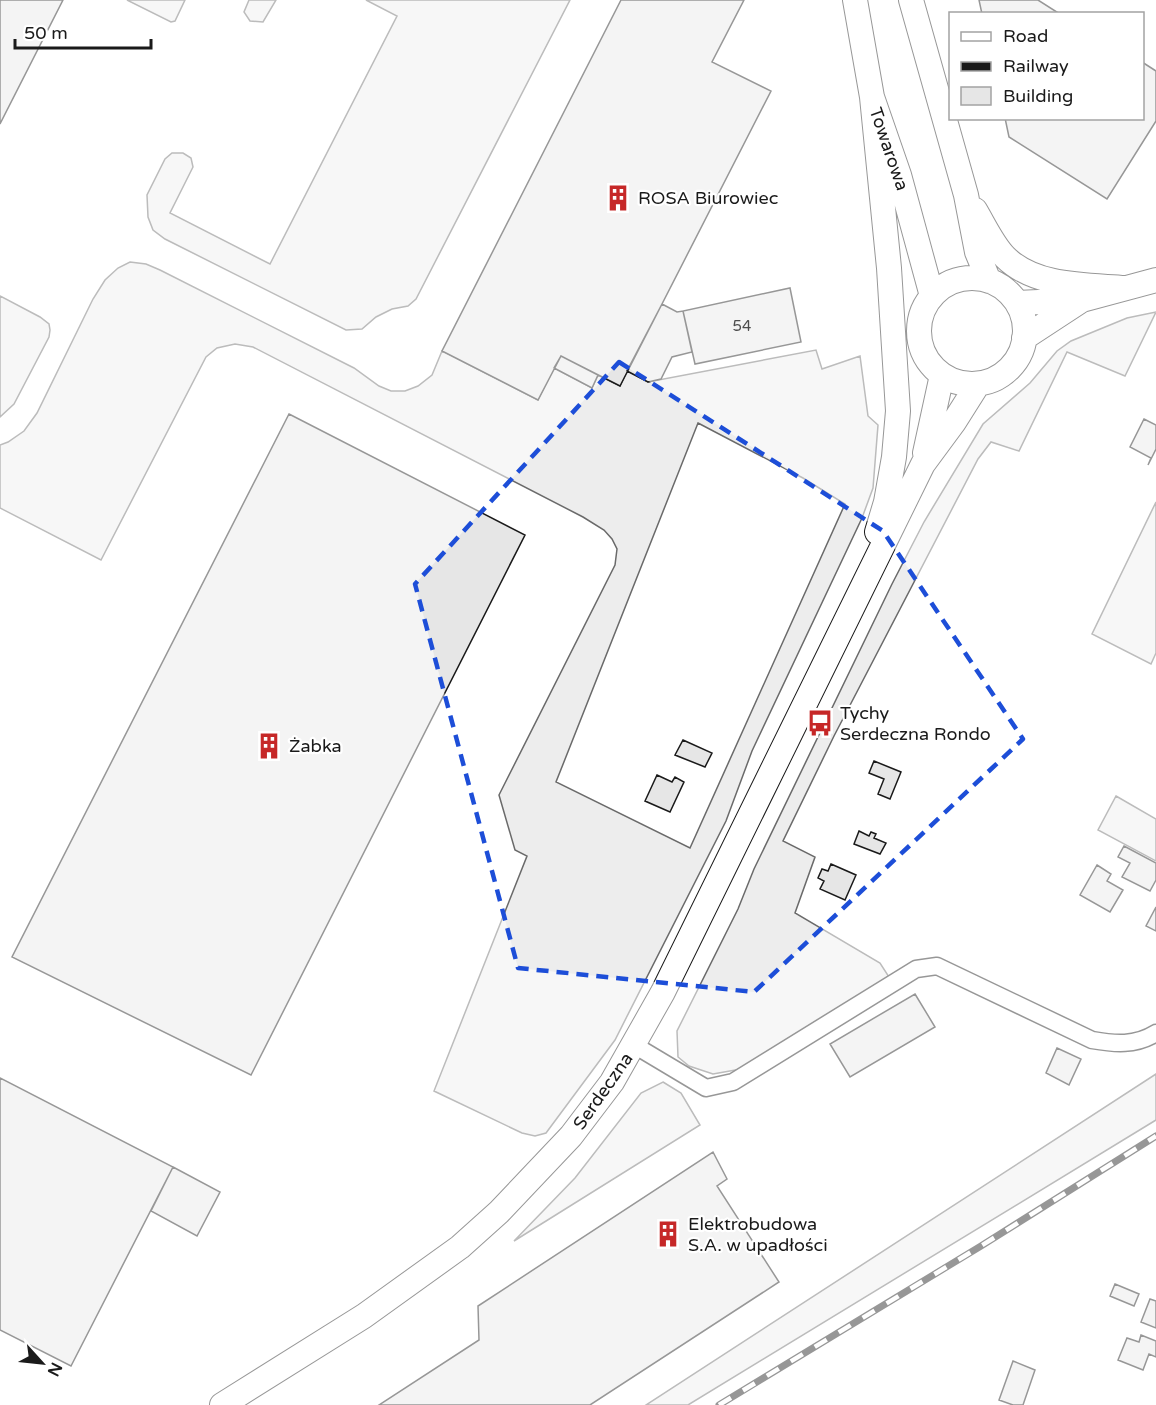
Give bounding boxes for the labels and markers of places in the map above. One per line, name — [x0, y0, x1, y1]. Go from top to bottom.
building icon: ROSA Biurowiec — [603, 183, 633, 213]
place label: ROSA Biurowiec — [638, 187, 778, 209]
place label: Tychy Serdeczna Rondo — [840, 702, 991, 745]
bus stop icon: Tychy Serdeczna Rondo — [805, 708, 835, 738]
building icon: Żabka — [254, 731, 284, 761]
place label: Żabka — [289, 735, 342, 757]
place label: Elektrobudowa S.A. w upadłości — [688, 1213, 828, 1256]
building icon: Elektrobudowa S.A. w upadłości — [653, 1219, 683, 1249]

